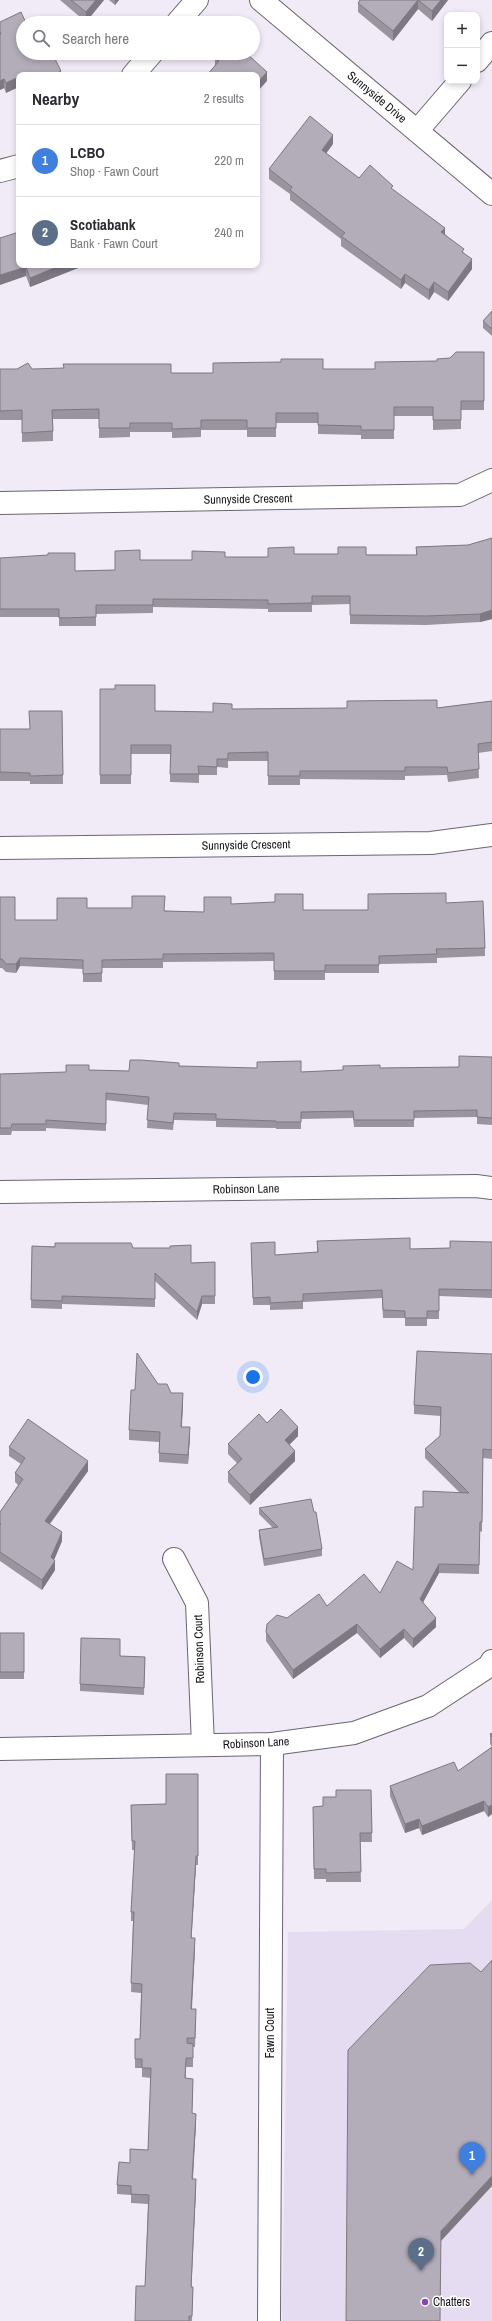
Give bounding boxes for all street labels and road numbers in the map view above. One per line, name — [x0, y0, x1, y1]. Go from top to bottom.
street label: Sunnyside Drive — [344, 67, 410, 127]
street label: Sunnyside Crescent — [204, 490, 293, 508]
street label: Sunnyside Crescent — [202, 836, 291, 854]
street label: Robinson Lane — [212, 1180, 280, 1198]
street label: Robinson Court — [190, 1614, 208, 1684]
street label: Robinson Lane — [222, 1733, 290, 1753]
street label: Fawn Court — [262, 2008, 278, 2058]

